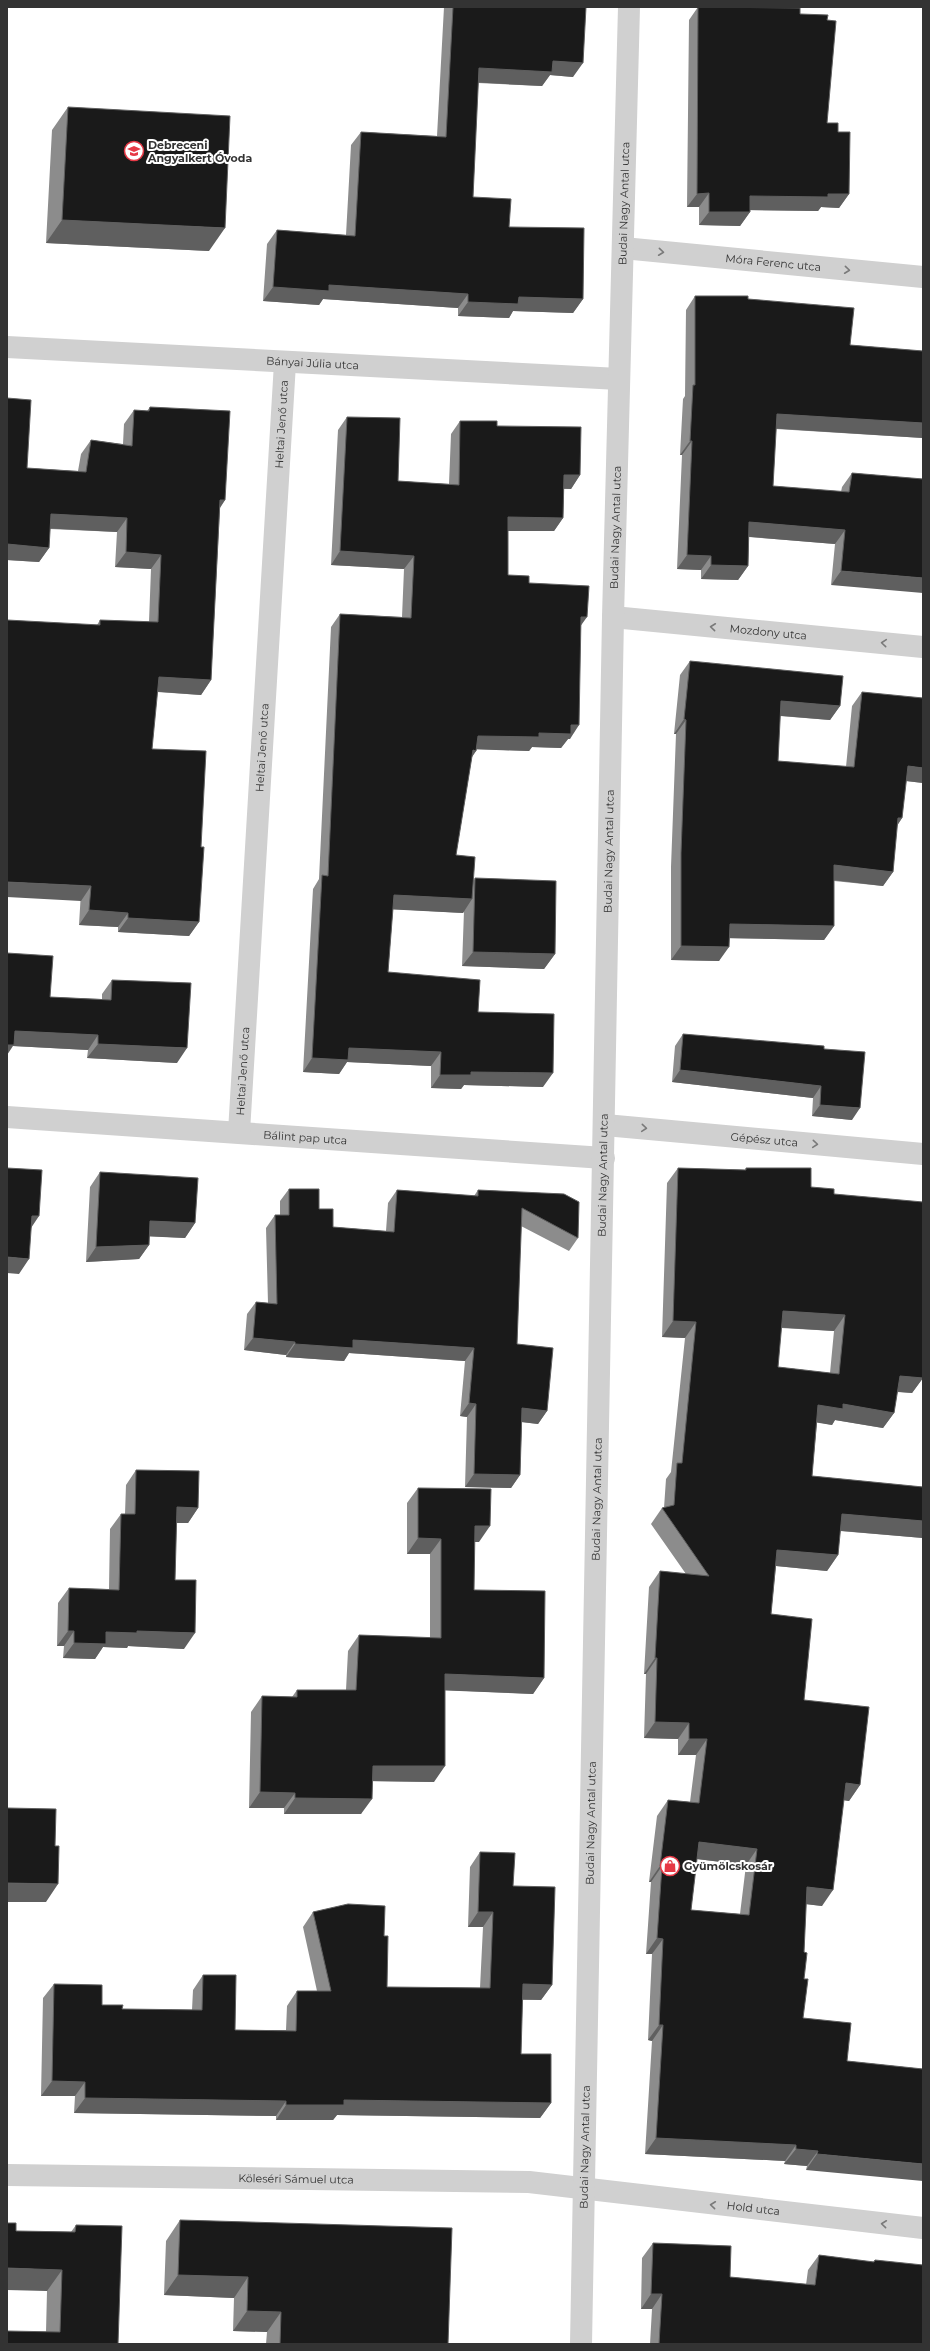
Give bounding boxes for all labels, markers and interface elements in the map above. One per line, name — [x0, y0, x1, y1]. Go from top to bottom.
place label: Debreceni Angyalkert Óvoda — [147, 138, 252, 165]
school or university icon: Debreceni Angyalkert Óvoda — [123, 140, 145, 162]
street label: Budai Nagy Antal utca — [615, 141, 632, 265]
one-way arrow — [658, 247, 664, 256]
street label: Móra Ferenc utca — [725, 251, 822, 274]
one-way arrow — [843, 265, 850, 274]
street label: Bányai Júlia utca — [266, 354, 359, 372]
street label: Heltai Jenő utca — [272, 379, 291, 469]
street label: Budai Nagy Antal utca — [607, 465, 624, 589]
street label: Mozdony utca — [729, 621, 808, 643]
one-way arrow — [710, 623, 716, 632]
one-way arrow — [881, 639, 887, 648]
street label: Heltai Jenő utca — [252, 703, 272, 792]
street label: Budai Nagy Antal utca — [601, 789, 617, 913]
street label: Heltai Jenő utca — [233, 1026, 252, 1116]
street label: Budai Nagy Antal utca — [595, 1113, 611, 1237]
one-way arrow — [641, 1124, 647, 1133]
street label: Bálint pap utca — [263, 1128, 348, 1147]
street label: Gépész utca — [730, 1129, 799, 1150]
one-way arrow — [812, 1139, 818, 1148]
street label: Budai Nagy Antal utca — [589, 1437, 605, 1561]
street label: Budai Nagy Antal utca — [583, 1761, 599, 1885]
shop icon: Gyümölcskosár — [659, 1855, 681, 1877]
place label: Gyümölcskosár — [684, 1859, 773, 1873]
street label: Budai Nagy Antal utca — [577, 2085, 593, 2209]
street label: Köleséri Sámuel utca — [238, 2171, 354, 2187]
street label: Hold utca — [726, 2198, 781, 2218]
one-way arrow — [710, 2200, 716, 2209]
one-way arrow — [881, 2219, 887, 2228]

